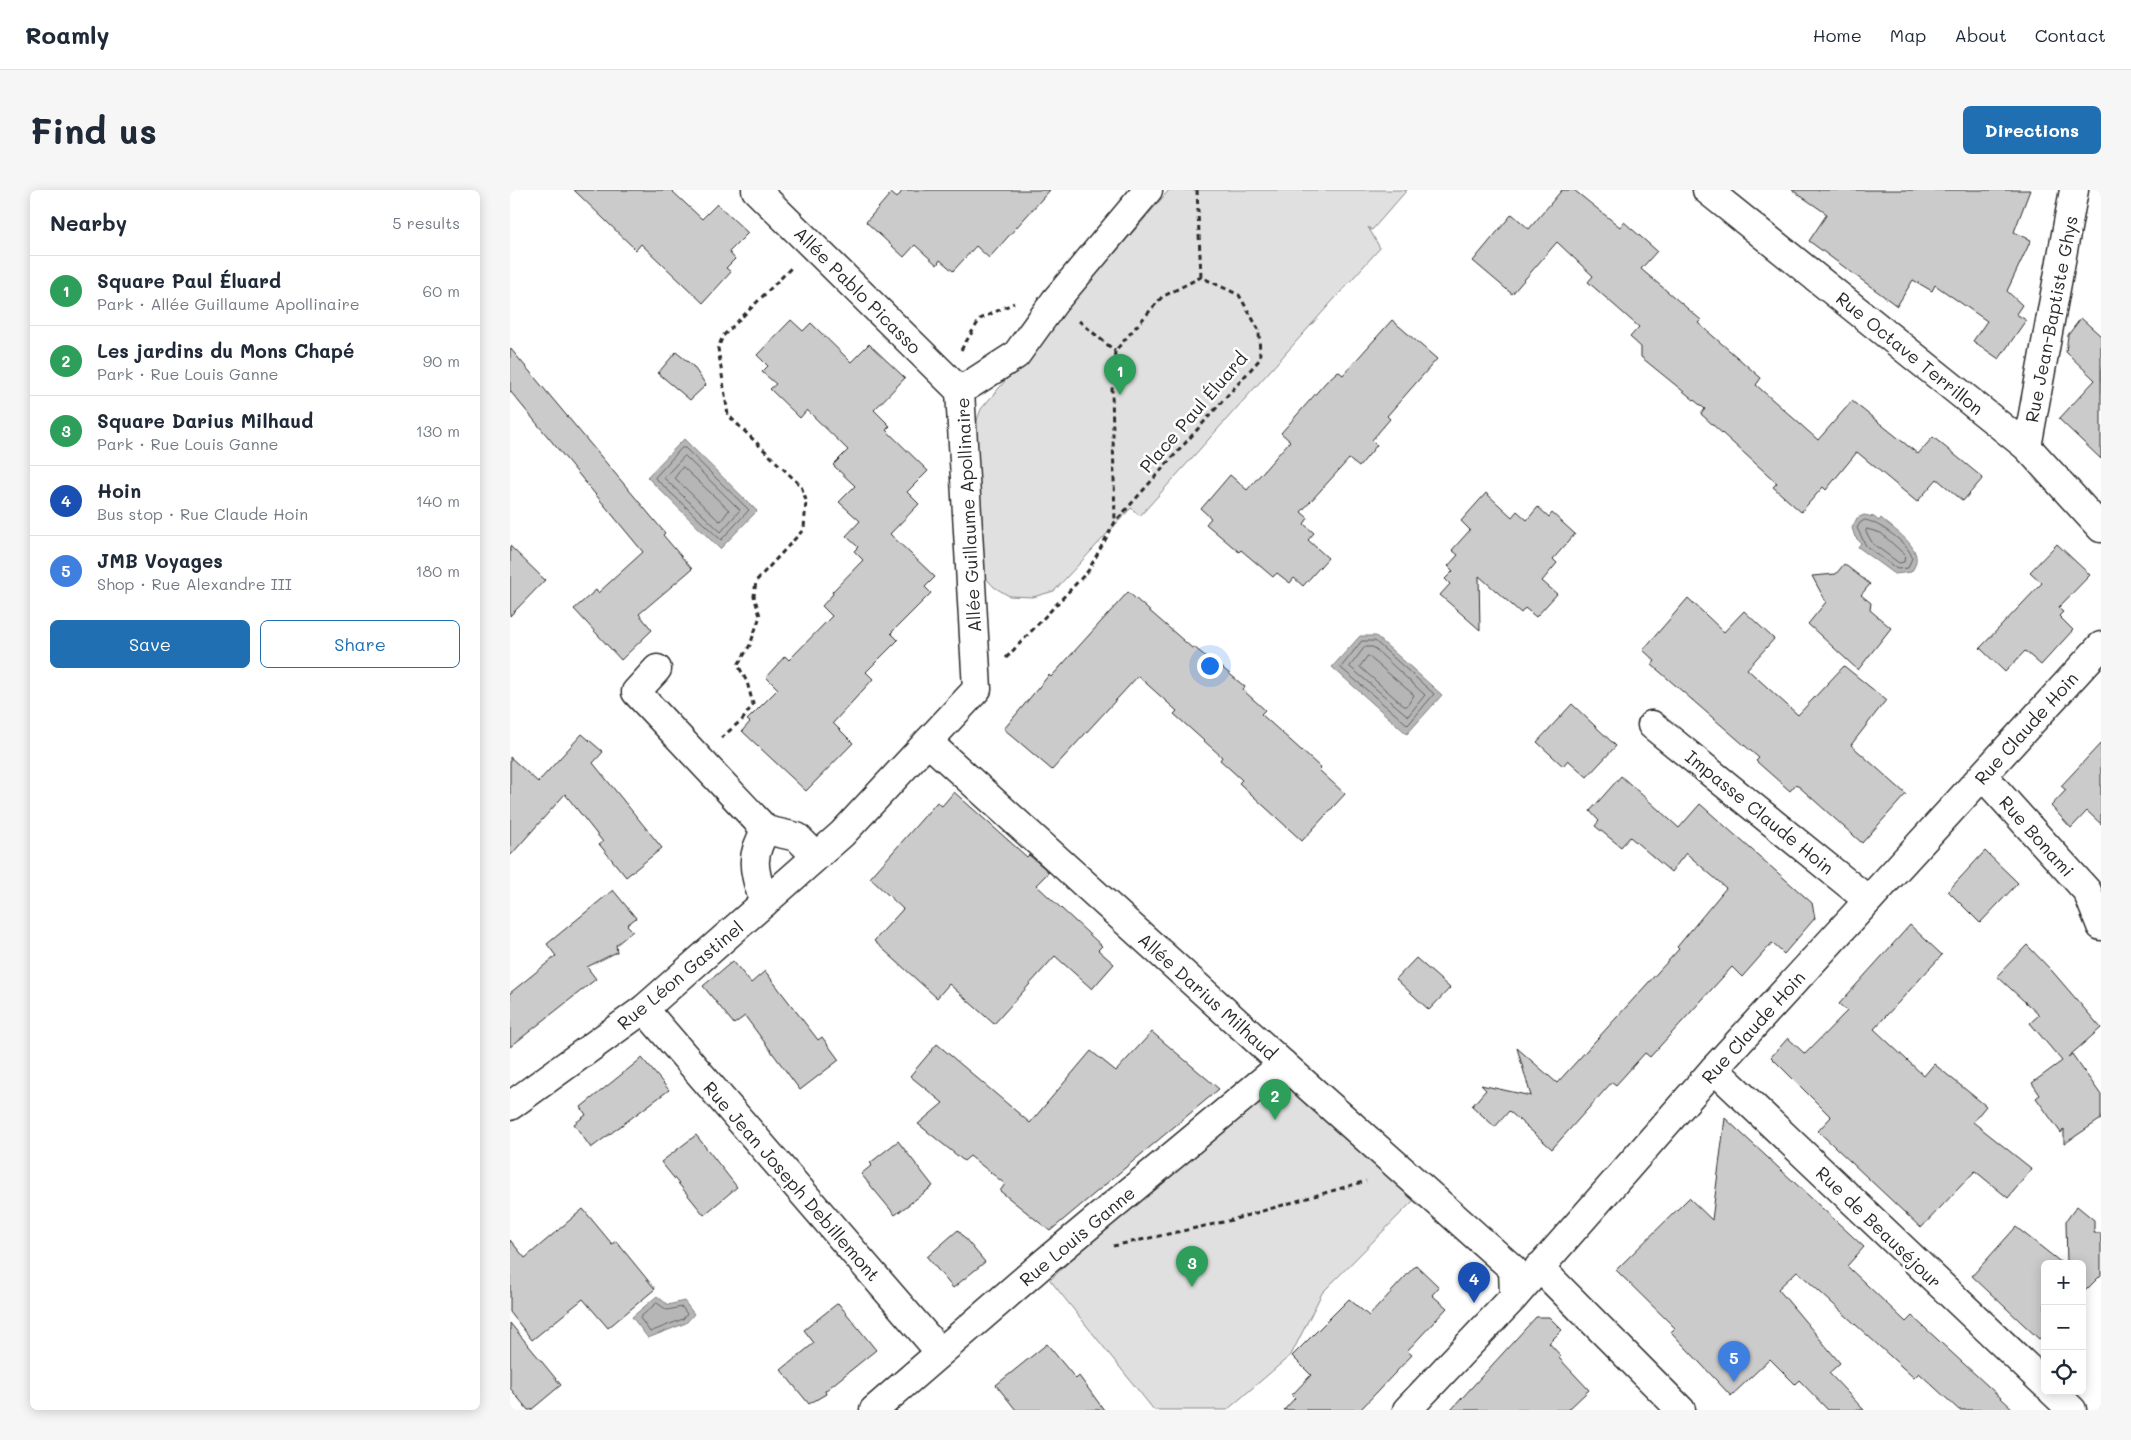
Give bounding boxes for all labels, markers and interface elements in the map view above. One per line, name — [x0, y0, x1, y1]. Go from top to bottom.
text: Roamly — [25, 19, 109, 50]
text: Home — [1813, 23, 1862, 47]
text: Map — [1890, 23, 1926, 47]
text: About — [1954, 23, 2007, 47]
text: Contact — [2035, 23, 2106, 47]
button: Directions — [1963, 106, 2101, 154]
text: Find us — [30, 107, 157, 153]
text: Nearby — [50, 209, 127, 236]
text: 5 results — [392, 212, 460, 233]
street label: Rue Jean-Baptiste Ghys — [2019, 214, 2083, 424]
street label: Allée Pablo Picasso — [789, 221, 927, 359]
text: Square Paul Éluard — [97, 268, 281, 293]
text: 1 — [62, 280, 70, 301]
text: 60 m — [423, 280, 460, 301]
street label: Rue Octave Terrillon — [1831, 286, 1989, 420]
text: Park · Allée Guillaume Apollinaire — [97, 293, 360, 314]
text: Les jardins du Mons Chapé — [97, 338, 354, 363]
street label: Place Paul Éluard — [1134, 346, 1252, 478]
text: 2 — [62, 350, 70, 371]
text: 90 m — [423, 350, 460, 371]
pin: 1 — [1104, 354, 1136, 395]
text: Park · Rue Louis Ganne — [97, 363, 278, 384]
street label: Allée Guillaume Apollinaire — [950, 397, 986, 633]
text: Square Darius Milhaud — [97, 408, 313, 433]
text: 3 — [61, 420, 71, 441]
text: 130 m — [416, 420, 460, 441]
text: Park · Rue Louis Ganne — [97, 433, 278, 454]
text: Hoin — [97, 478, 141, 503]
text: 4 — [61, 490, 71, 511]
text: 140 m — [416, 490, 460, 511]
text: Bus stop · Rue Claude Hoin — [97, 503, 308, 524]
text: JMB Voyages — [97, 548, 223, 573]
text: 5 — [61, 560, 71, 581]
text: 180 m — [415, 560, 460, 581]
text: Shop · Rue Alexandre III — [97, 573, 292, 594]
button: Save — [50, 620, 250, 668]
button: Share — [260, 620, 460, 668]
your location — [1197, 653, 1223, 679]
street label: Rue Claude Hoin — [1969, 666, 2083, 790]
street label: Impasse Claude Hoin — [1681, 745, 1839, 879]
street label: Rue Bonami — [1994, 790, 2080, 882]
street label: Rue Léon Gastinel — [612, 915, 748, 1035]
street label: Allée Darius Milhaud — [1133, 927, 1283, 1065]
street label: Rue Claude Hoin — [1696, 965, 1810, 1089]
street label: Rue Jean Joseph Debillemont — [699, 1076, 885, 1286]
pin: 2 — [1259, 1079, 1291, 1120]
street label: Rue de Beauséjour — [1811, 1161, 1947, 1293]
street label: Rue Louis Ganne — [1014, 1181, 1140, 1291]
pin: 3 — [1176, 1246, 1208, 1287]
map controls — [2041, 1260, 2086, 1395]
button: + — [2041, 1260, 2086, 1305]
pin: 4 — [1458, 1262, 1490, 1303]
button: − — [2041, 1305, 2086, 1350]
pin: 5 — [1718, 1341, 1750, 1382]
button: locate — [2041, 1350, 2086, 1395]

